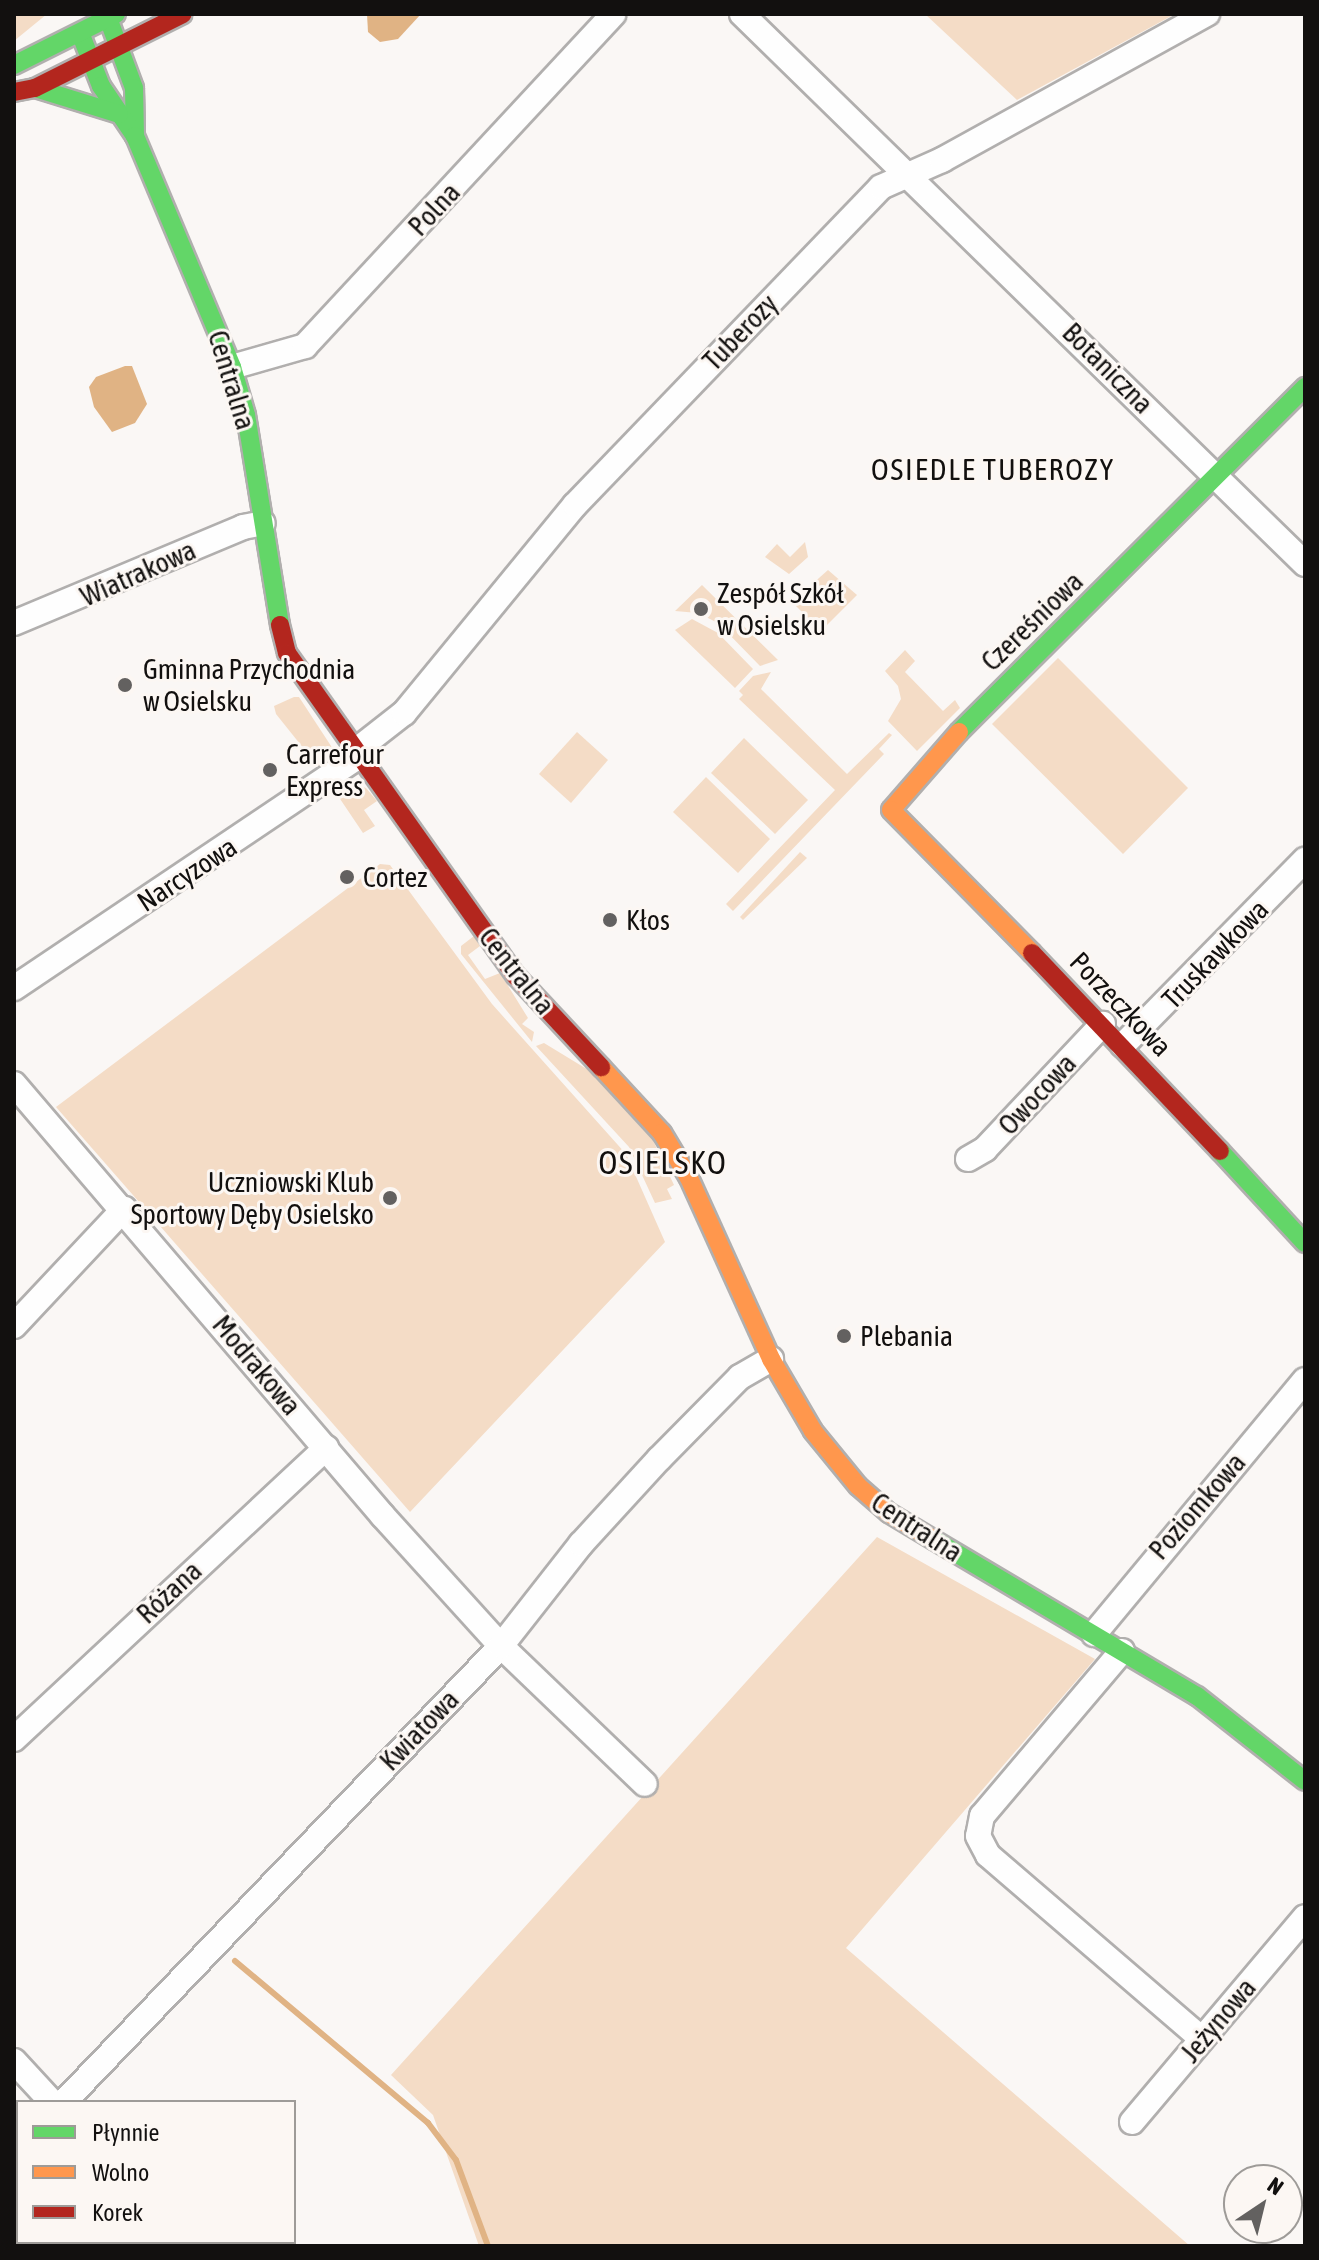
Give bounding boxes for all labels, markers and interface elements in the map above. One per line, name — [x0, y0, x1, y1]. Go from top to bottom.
street label: Polna — [401, 175, 467, 243]
street label: Tuberozy — [696, 287, 784, 377]
street label: Botaniczna — [1056, 316, 1160, 420]
street label: Centralna — [201, 326, 263, 434]
district label: OSIEDLE TUBEROZY — [871, 451, 1115, 487]
street label: Wiatrakowa — [75, 533, 201, 613]
street label: Czereśniowa — [974, 564, 1090, 678]
place label: Zespół Szkół w Osielsku — [717, 576, 844, 642]
marker: Zespół Szkół w Osielsku — [692, 600, 710, 618]
place label: Gminna Przychodnia w Osielsku — [143, 652, 355, 718]
marker: Gminna Przychodnia w Osielsku — [114, 674, 136, 696]
place label: Carrefour Express — [286, 737, 384, 803]
marker: Carrefour Express — [261, 761, 279, 779]
street label: Narcyzowa — [131, 829, 243, 919]
place label: Cortez — [363, 860, 427, 894]
marker: Cortez — [338, 868, 356, 886]
street label: Truskawkowa — [1155, 893, 1275, 1015]
place label: Kłos — [626, 903, 670, 937]
marker: Kłos — [601, 911, 619, 929]
street label: Centralna — [472, 921, 562, 1021]
street label: Porzeczkowa — [1063, 945, 1179, 1063]
street label: Owocowa — [991, 1046, 1083, 1142]
district label: OSIELSKO — [598, 1144, 728, 1182]
place label: Uczniowski Klub Sportowy Dęby Osielsko — [131, 1165, 374, 1231]
marker: Uczniowski Klub Sportowy Dęby Osielsko — [381, 1189, 399, 1207]
street label: Modrakowa — [206, 1308, 308, 1422]
place label: Plebania — [860, 1319, 953, 1353]
marker: Plebania — [835, 1327, 853, 1345]
street label: Poziomkowa — [1142, 1446, 1252, 1566]
street label: Centralna — [865, 1485, 969, 1569]
street label: Różana — [130, 1554, 208, 1630]
street label: Kwiatowa — [372, 1683, 466, 1777]
street label: Jeżynowa — [1173, 1971, 1263, 2069]
legend — [16, 2100, 296, 2244]
text: Płynnie — [92, 2119, 159, 2146]
text: Wolno — [92, 2159, 149, 2186]
north arrow — [1223, 2164, 1303, 2244]
text: N — [1263, 2172, 1288, 2200]
text: Korek — [92, 2199, 143, 2226]

